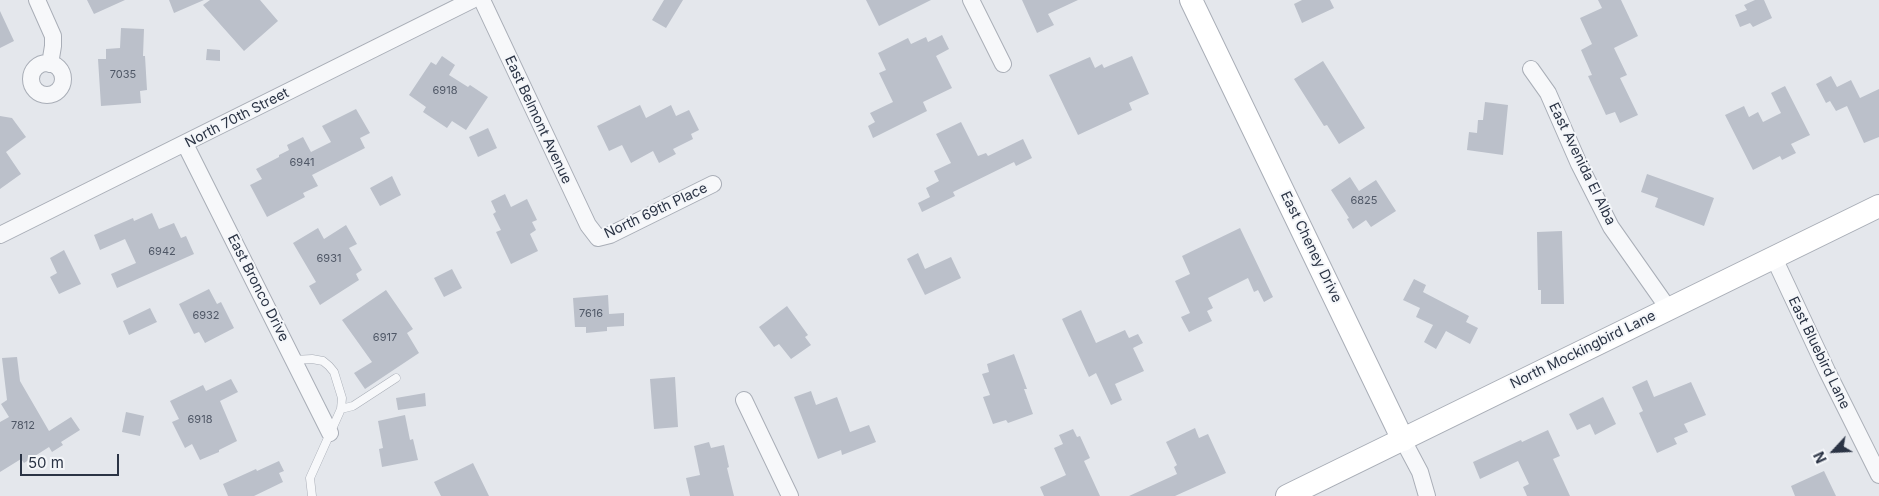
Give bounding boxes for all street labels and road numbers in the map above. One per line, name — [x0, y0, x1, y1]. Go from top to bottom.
street label: East Belmont Avenue — [501, 53, 575, 187]
street label: North 70th Street — [182, 85, 292, 151]
street label: East Avenida El Alba — [1545, 100, 1619, 228]
street label: North 69th Place — [602, 180, 710, 242]
street label: East Cheney Drive — [1277, 189, 1345, 305]
street label: East Bronco Drive — [224, 232, 292, 344]
street label: East Bluebird Lane — [1785, 294, 1853, 412]
street label: North Mockingbird Lane — [1507, 307, 1659, 393]

